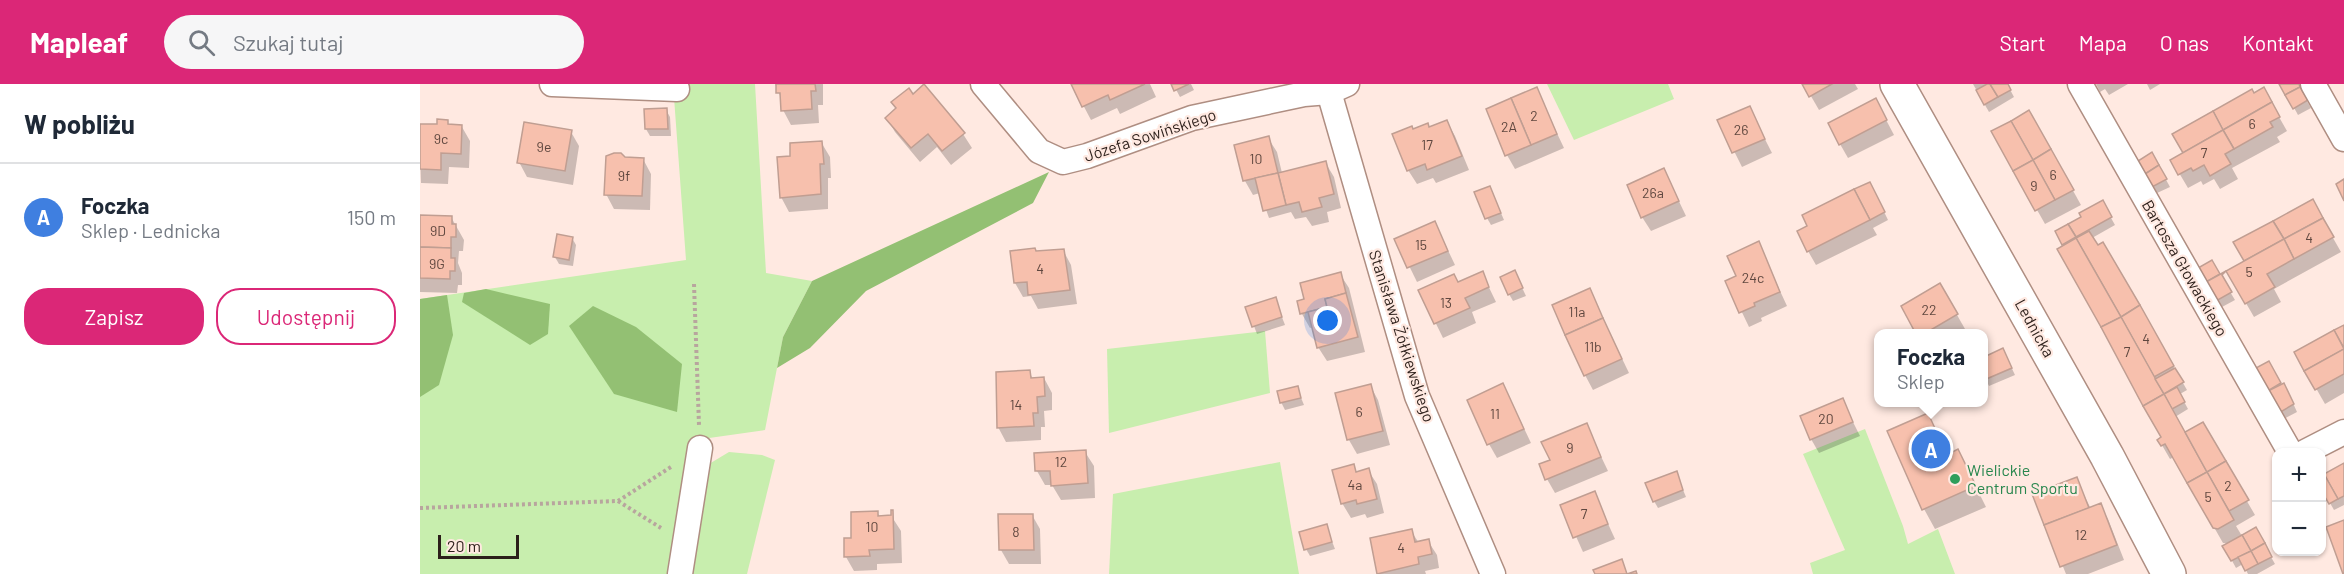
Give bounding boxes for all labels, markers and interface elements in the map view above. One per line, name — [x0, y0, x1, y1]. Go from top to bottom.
search box — [164, 15, 584, 69]
text: Mapleaf — [30, 25, 128, 59]
icon: search — [185, 26, 218, 59]
text: Szukaj tutaj — [233, 29, 344, 55]
text: Start — [1999, 30, 2046, 55]
text: Mapa — [2079, 30, 2127, 55]
text: O nas — [2160, 30, 2209, 55]
text: Kontakt — [2242, 30, 2314, 55]
street label: Józefa Sowińskiego — [1081, 104, 1218, 165]
house number: 2 — [1530, 107, 1538, 124]
text: W pobliżu — [24, 108, 135, 139]
house number: 6 — [2248, 115, 2256, 132]
house number: 2A — [1501, 118, 1517, 135]
house number: 26 — [1734, 121, 1748, 138]
house number: 9c — [434, 130, 448, 147]
house number: 17 — [1421, 136, 1433, 153]
house number: 9e — [537, 138, 551, 155]
house number: 7 — [2201, 144, 2208, 161]
house number: 10 — [1250, 150, 1262, 167]
house number: 6 — [2049, 166, 2057, 183]
house number: 9f — [618, 167, 630, 184]
house number: 9 — [2030, 177, 2038, 194]
house number: 26a — [1642, 184, 1664, 201]
text: Foczka — [81, 192, 149, 218]
street label: Bartosza Głowackiego — [2139, 196, 2232, 339]
text: A — [37, 205, 50, 229]
text: 150 m — [347, 205, 396, 229]
text: Sklep · Lednicka — [81, 218, 220, 242]
house number: 9D — [430, 222, 446, 239]
house number: 4 — [2305, 229, 2313, 246]
house number: 15 — [1415, 236, 1427, 253]
street label: Stanisława Żółkiewskiego — [1366, 247, 1439, 424]
house number: 9G — [429, 255, 445, 272]
house number: 4 — [1036, 260, 1044, 277]
house number: 5 — [2245, 263, 2253, 280]
house number: 24c — [1742, 269, 1764, 286]
button: Zapisz — [24, 288, 204, 345]
button: Udostępnij — [216, 288, 396, 345]
house number: 13 — [1440, 294, 1452, 311]
street label: Lednicka — [2012, 295, 2059, 360]
house number: 22 — [1921, 301, 1937, 318]
house number: 11a — [1569, 303, 1586, 320]
your location — [1313, 306, 1342, 335]
popup — [1874, 329, 1988, 407]
house number: 4 — [2142, 330, 2150, 347]
house number: 11b — [1584, 338, 1602, 355]
text: Foczka — [1897, 343, 1965, 369]
house number: 7 — [2124, 343, 2131, 360]
text: Sklep — [1897, 369, 1945, 393]
house number: 14 — [1010, 396, 1022, 413]
house number: 6 — [1355, 403, 1363, 420]
house number: 11 — [1490, 405, 1500, 422]
house number: 20 — [1818, 410, 1834, 427]
pin: A — [1912, 426, 1950, 472]
house number: 9 — [1566, 439, 1574, 456]
map controls — [2272, 448, 2326, 556]
button: + — [2272, 448, 2326, 502]
house number: 12 — [1055, 453, 1067, 470]
place label: Wielickie Centrum Sportu — [1967, 460, 2078, 497]
marker: Wielickie Centrum Sportu — [1948, 472, 1962, 486]
house number: 4a — [1348, 476, 1362, 493]
house number: 2 — [2224, 477, 2232, 494]
house number: 5 — [2204, 488, 2212, 505]
button: − — [2272, 502, 2326, 556]
house number: 7 — [1581, 505, 1588, 522]
house number: 10 — [866, 518, 878, 535]
house number: 8 — [1012, 523, 1020, 540]
house number: 12 — [2075, 526, 2087, 543]
scale bar — [438, 532, 519, 560]
text: 20 m — [447, 536, 481, 555]
house number: 4 — [1397, 539, 1405, 556]

